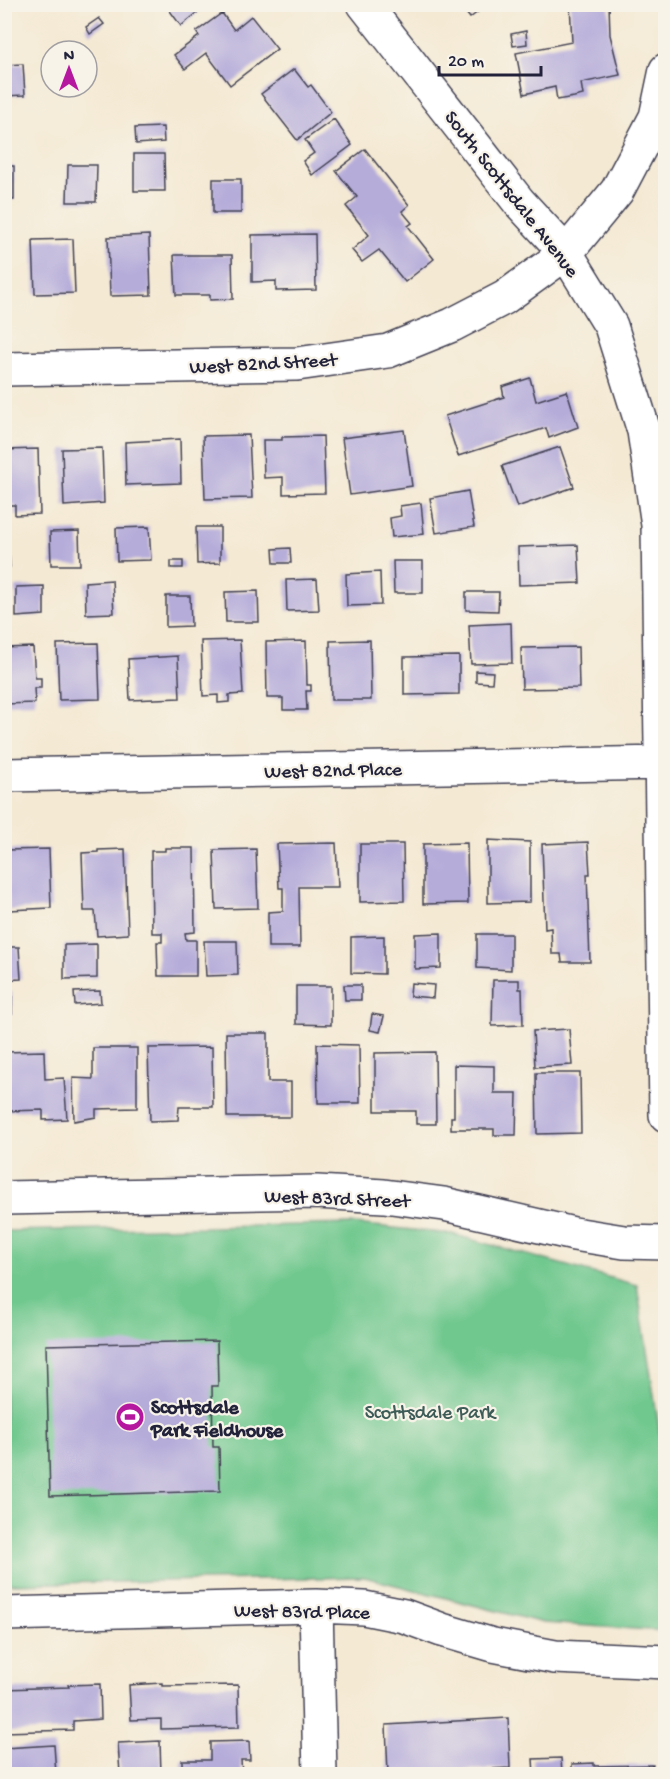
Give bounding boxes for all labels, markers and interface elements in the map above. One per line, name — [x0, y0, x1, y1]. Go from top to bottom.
north arrow — [39, 39, 99, 99]
scale bar — [439, 39, 541, 77]
text: N — [64, 48, 75, 67]
text: 20 m — [448, 52, 484, 73]
street label: South Scottsdale Avenue — [438, 107, 583, 284]
street label: West 82nd Street — [189, 350, 339, 381]
street label: West 82nd Place — [264, 760, 403, 785]
street label: West 83rd Street — [264, 1186, 412, 1215]
place label: Scottsdale Park Fieldhouse — [150, 1398, 284, 1444]
sports icon: Scottsdale Park Fieldhouse — [114, 1401, 146, 1433]
park label: Scottsdale Park — [365, 1403, 497, 1426]
street label: West 83rd Place — [234, 1601, 371, 1626]

